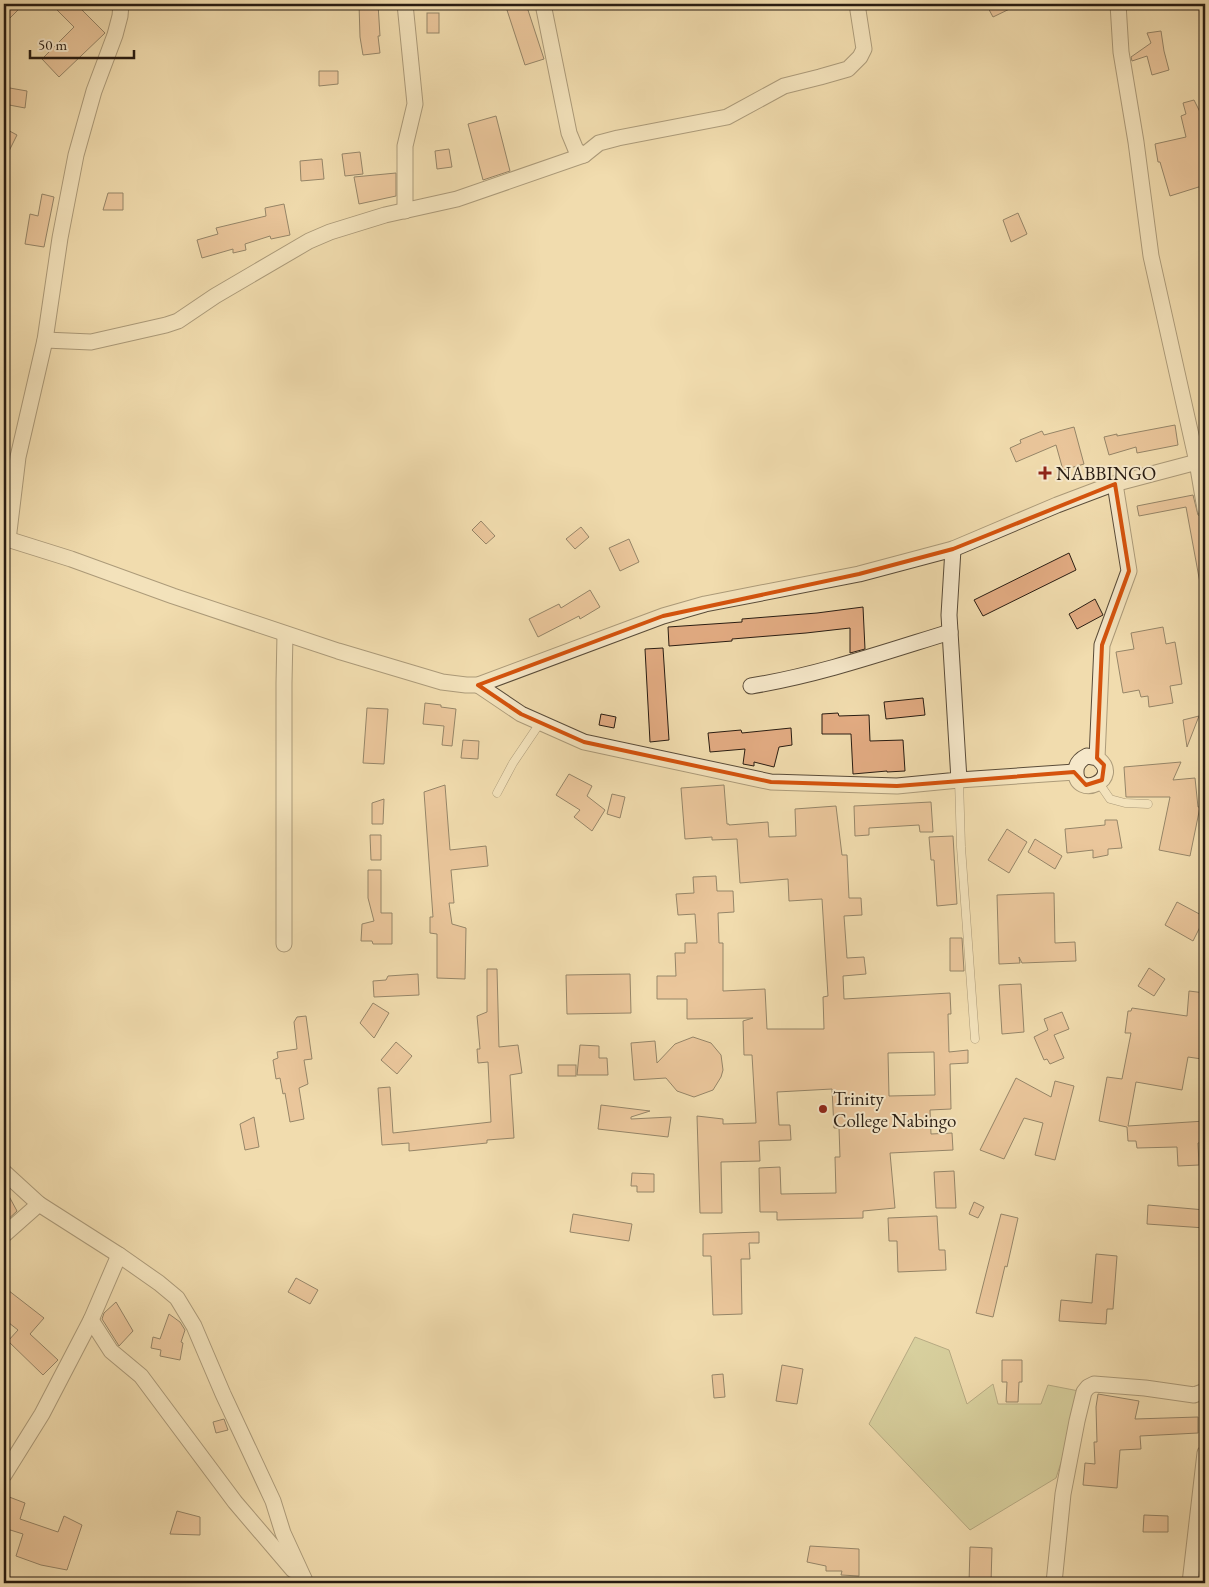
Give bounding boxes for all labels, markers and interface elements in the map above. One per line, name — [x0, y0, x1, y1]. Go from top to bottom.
scale bar — [30, 28, 134, 60]
text: 50 m — [38, 35, 67, 54]
place label: NABBINGO — [1056, 461, 1156, 486]
marker: NABBINGO — [1038, 466, 1052, 480]
place label: Trinity College Nabingo — [833, 1086, 956, 1133]
marker: Trinity College Nabingo — [817, 1103, 829, 1115]

